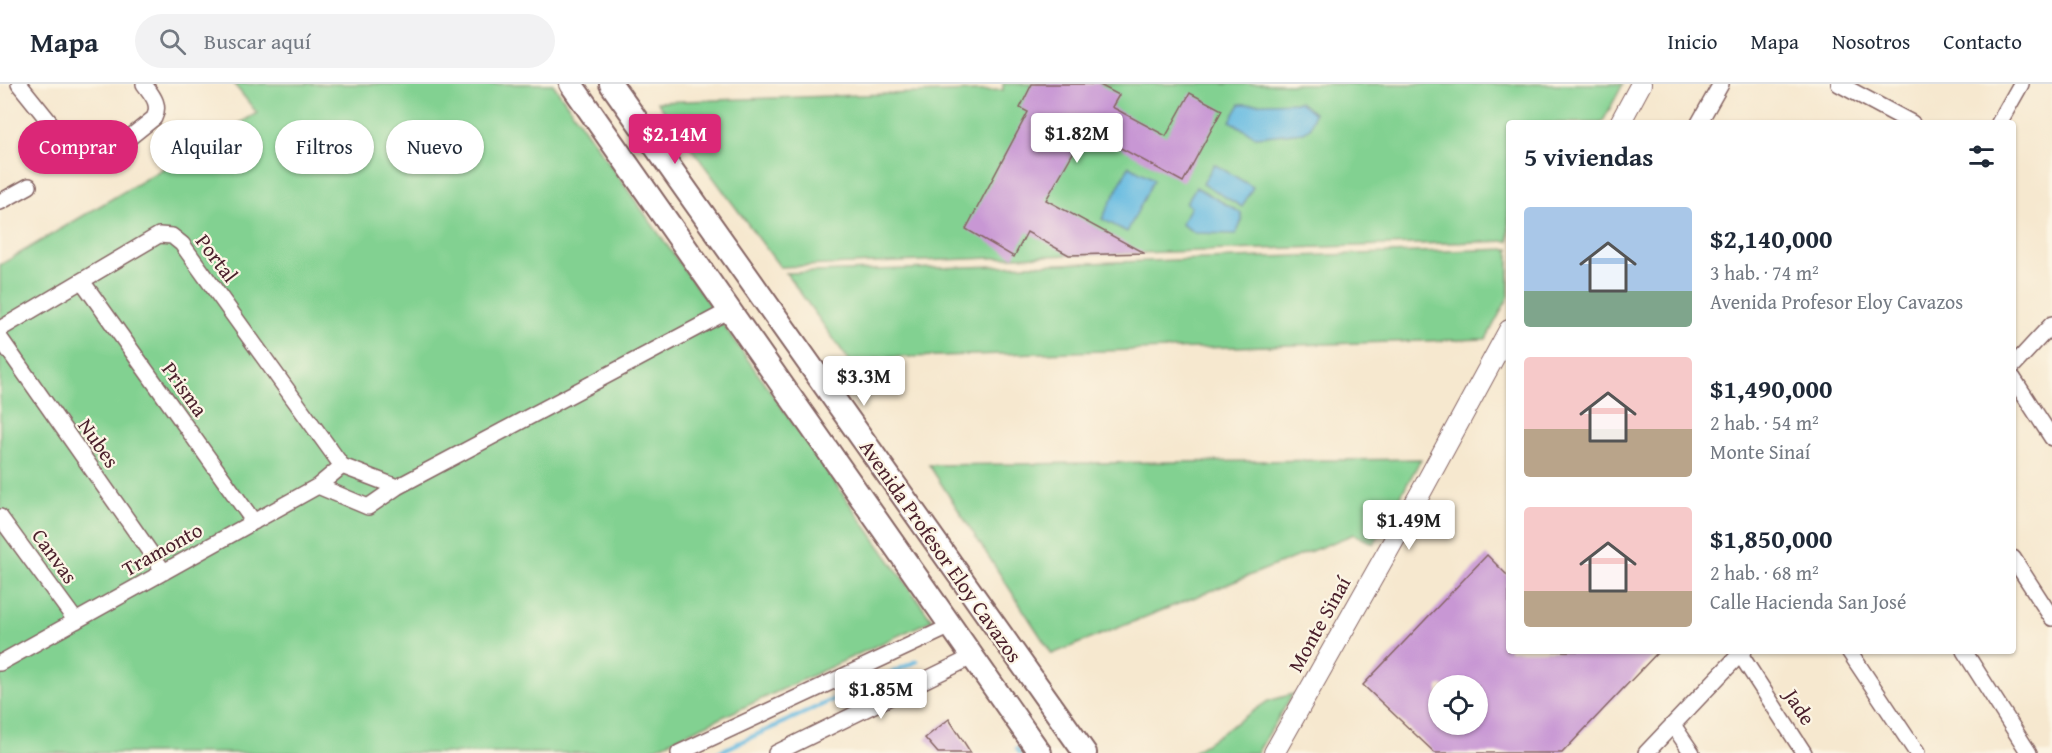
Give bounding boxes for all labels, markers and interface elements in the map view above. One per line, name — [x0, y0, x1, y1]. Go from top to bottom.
search box — [135, 14, 555, 68]
text: Mapa — [30, 21, 99, 62]
icon: search — [156, 25, 189, 58]
text: Buscar aquí — [204, 25, 311, 57]
text: Inicio — [1668, 26, 1718, 57]
text: Mapa — [1751, 26, 1799, 57]
text: Nosotros — [1832, 26, 1910, 57]
text: Contacto — [1943, 26, 2022, 57]
pin: $1.82M — [1028, 113, 1126, 164]
pin: $2.14M — [626, 114, 724, 165]
text: $1.82M — [1045, 118, 1109, 147]
text: $2.14M — [643, 119, 707, 148]
chip: Comprar — [18, 120, 138, 174]
chip: Alquilar — [150, 120, 263, 174]
chip: Filtros — [275, 120, 374, 174]
chip: Nuevo — [386, 120, 484, 174]
text: 5 viviendas — [1524, 137, 1654, 176]
icon: filters — [1965, 140, 1998, 173]
text: $2,140,000 — [1710, 219, 1832, 258]
street label: Portal — [188, 227, 246, 289]
icon: home — [1572, 231, 1644, 303]
text: 3 hab. · 74 m² — [1710, 258, 1819, 287]
text: Avenida Profesor Eloy Cavazos — [1710, 287, 1963, 316]
street label: Prisma — [154, 355, 216, 423]
pin: $3.3M — [822, 356, 906, 407]
text: $3.3M — [837, 361, 891, 390]
text: $1,490,000 — [1710, 369, 1832, 408]
icon: home — [1572, 381, 1644, 453]
text: 2 hab. · 54 m² — [1710, 408, 1819, 437]
street label: Nubes — [71, 412, 127, 474]
street label: Avenida Profesor Eloy Cavazos — [852, 433, 1030, 669]
text: Monte Sinaí — [1710, 437, 1810, 466]
pin: $1.49M — [1360, 500, 1458, 551]
text: $1.49M — [1377, 505, 1441, 534]
street label: Tramonto — [116, 514, 208, 584]
text: $1,850,000 — [1710, 519, 1832, 558]
street label: Canvas — [24, 522, 86, 590]
icon: home — [1572, 531, 1644, 603]
text: 2 hab. · 68 m² — [1710, 558, 1819, 587]
street label: Monte Sinaí — [1280, 569, 1359, 678]
text: Calle Hacienda San José — [1710, 587, 1906, 616]
pin: $1.85M — [832, 669, 930, 720]
text: $1.85M — [849, 674, 913, 703]
map controls — [1428, 675, 1488, 735]
button: locate — [1428, 675, 1488, 735]
street label: Jade — [1775, 680, 1823, 731]

